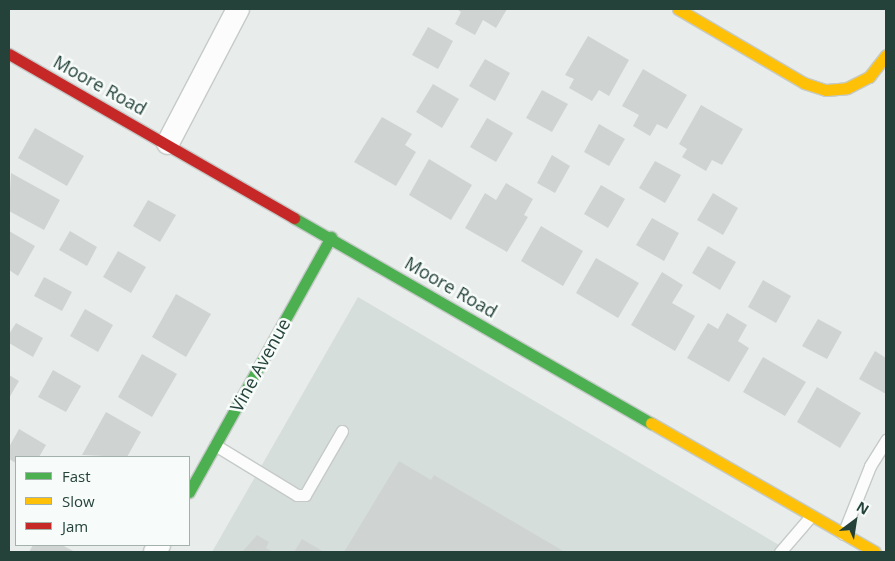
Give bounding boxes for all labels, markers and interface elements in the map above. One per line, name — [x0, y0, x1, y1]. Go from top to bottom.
street label: Moore Road — [50, 51, 150, 119]
street label: Moore Road — [401, 252, 501, 322]
street label: Vine Avenue — [225, 314, 295, 416]
legend — [15, 456, 190, 546]
text: Fast — [62, 466, 91, 486]
text: Slow — [62, 491, 95, 511]
north arrow — [830, 496, 880, 546]
text: N — [853, 497, 873, 519]
text: Jam — [62, 516, 88, 536]

